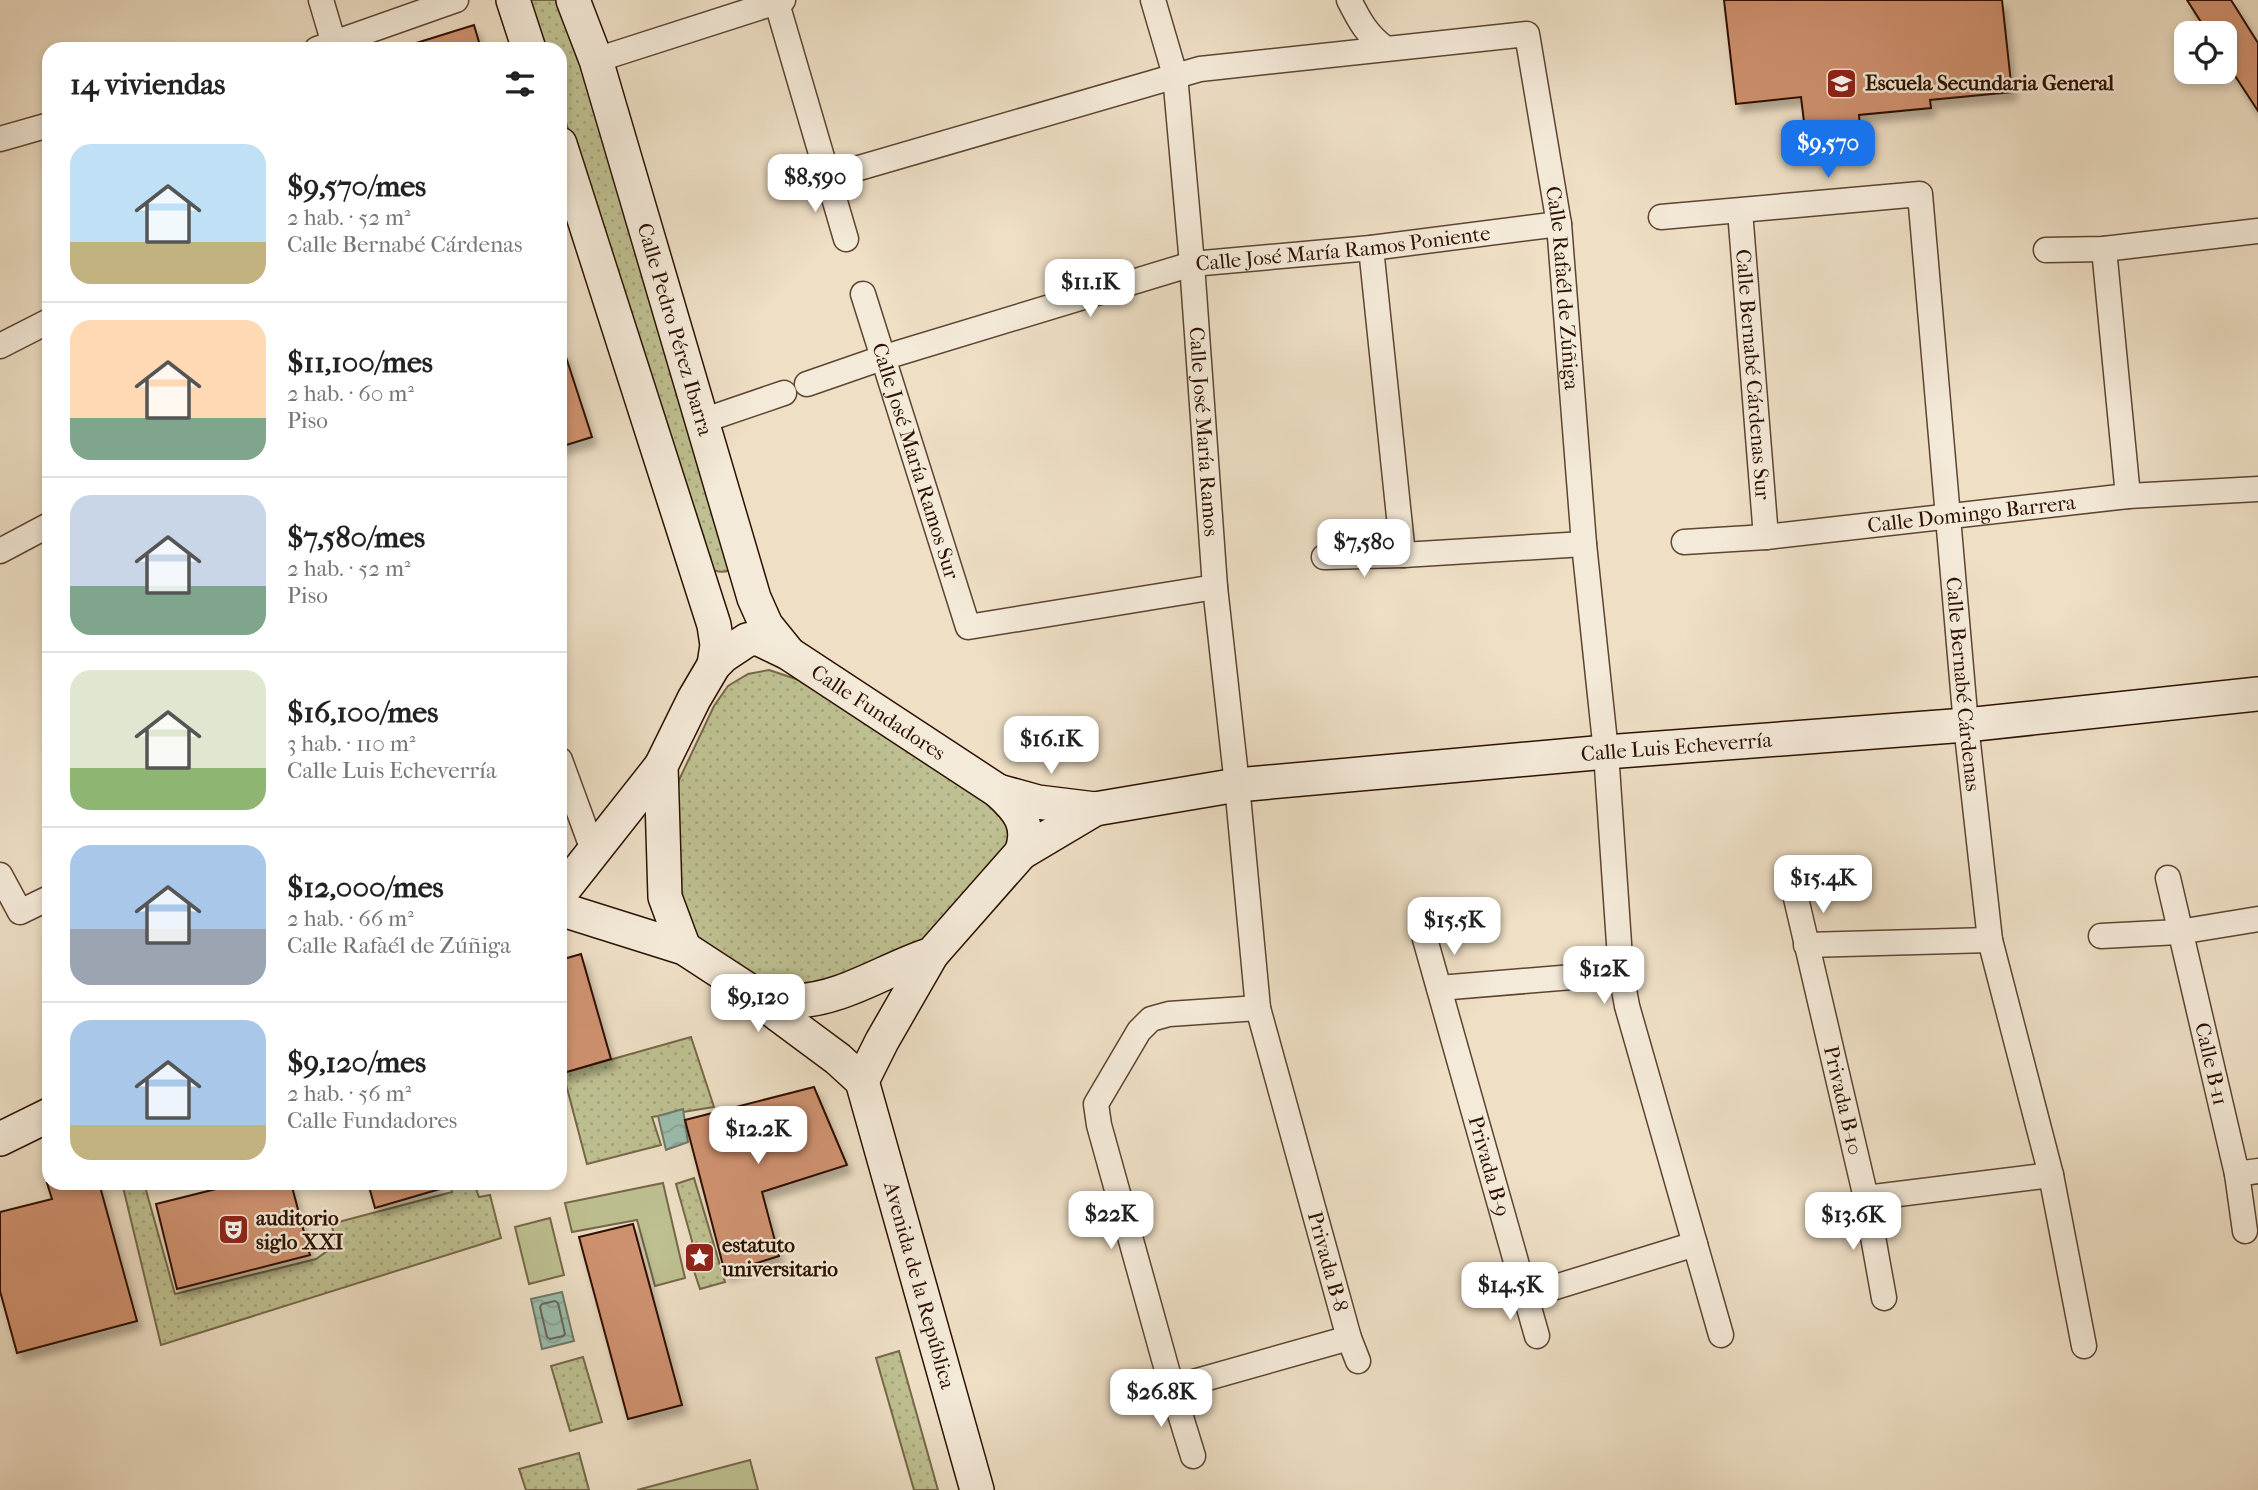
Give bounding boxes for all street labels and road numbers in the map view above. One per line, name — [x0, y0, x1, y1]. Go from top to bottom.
street label: Calle Rafaél de Zúñiga — [1541, 184, 1584, 391]
street label: Calle Pedro Pérez Ibarra — [633, 220, 718, 439]
street label: Calle José María Ramos Poniente — [1194, 221, 1492, 276]
street label: Calle Bernabé Cárdenas Sur — [1731, 248, 1775, 501]
street label: Calle José María Ramos — [1184, 326, 1223, 538]
street label: Calle José María Ramos Sur — [867, 340, 964, 582]
street label: Calle Domingo Barrera — [1866, 490, 2077, 537]
street label: Calle Bernabé Cárdenas — [1941, 576, 1985, 793]
street label: Calle Fundadores — [807, 660, 950, 765]
street label: Calle Luis Echeverría — [1580, 728, 1773, 766]
street label: Calle B-11 — [2190, 1020, 2233, 1108]
street label: Privada B-10 — [1819, 1044, 1868, 1157]
street label: Privada B-9 — [1464, 1113, 1515, 1219]
street label: Avenida de la República — [879, 1178, 960, 1392]
street label: Privada B-8 — [1303, 1209, 1353, 1314]

